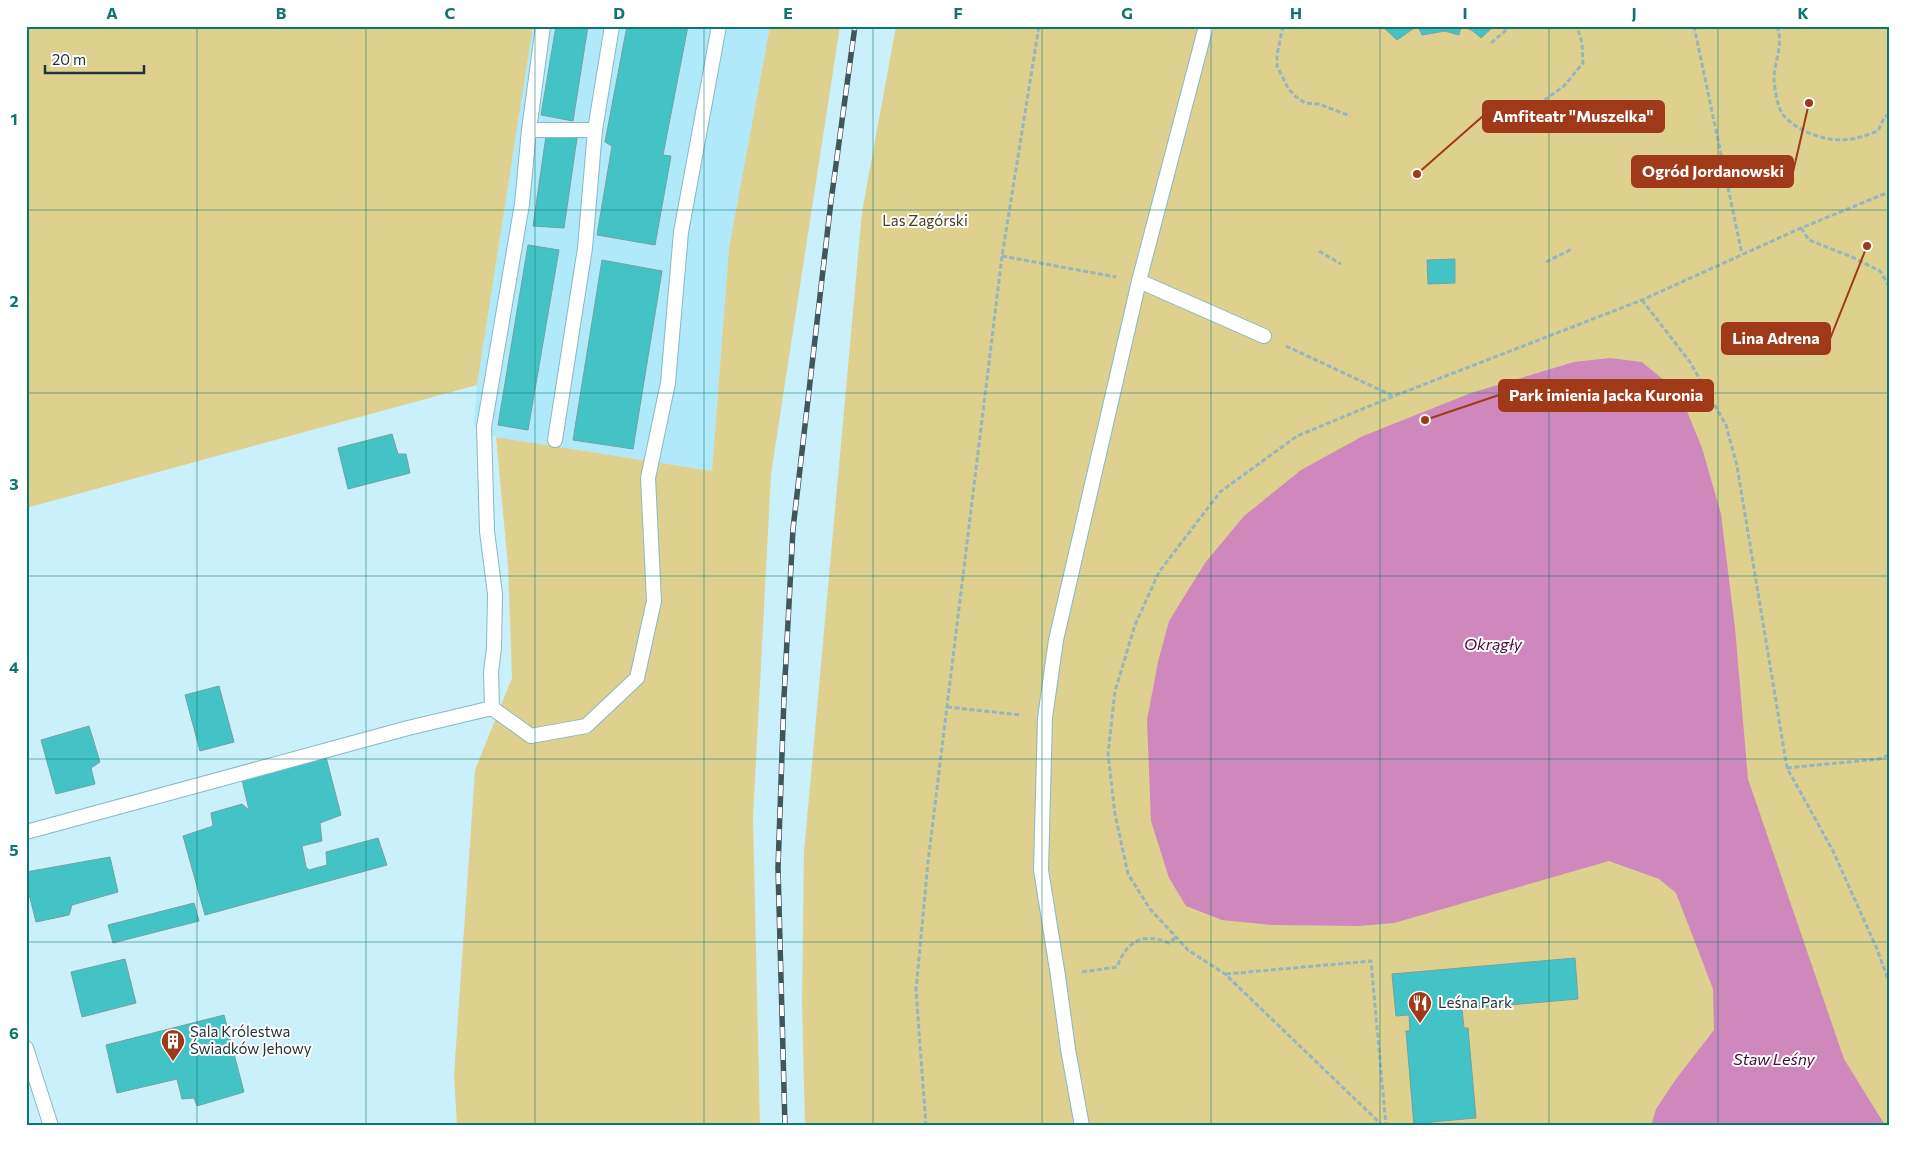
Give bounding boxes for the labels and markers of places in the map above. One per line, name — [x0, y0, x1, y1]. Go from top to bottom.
callout: Amfiteatr "Muszelka" — [1483, 101, 1664, 132]
callout: Ogród Jordanowski — [1632, 156, 1793, 187]
callout: Lina Adrena — [1722, 323, 1830, 354]
callout: Park imienia Jacka Kuronia — [1499, 380, 1713, 411]
restaurant icon: Leśna Park — [1407, 990, 1433, 1024]
place label: Leśna Park — [1438, 993, 1512, 1011]
place label: Sala Królestwa Świadków Jehowy — [190, 1022, 312, 1057]
building icon: Sala Królestwa Świadków Jehowy — [160, 1028, 186, 1062]

